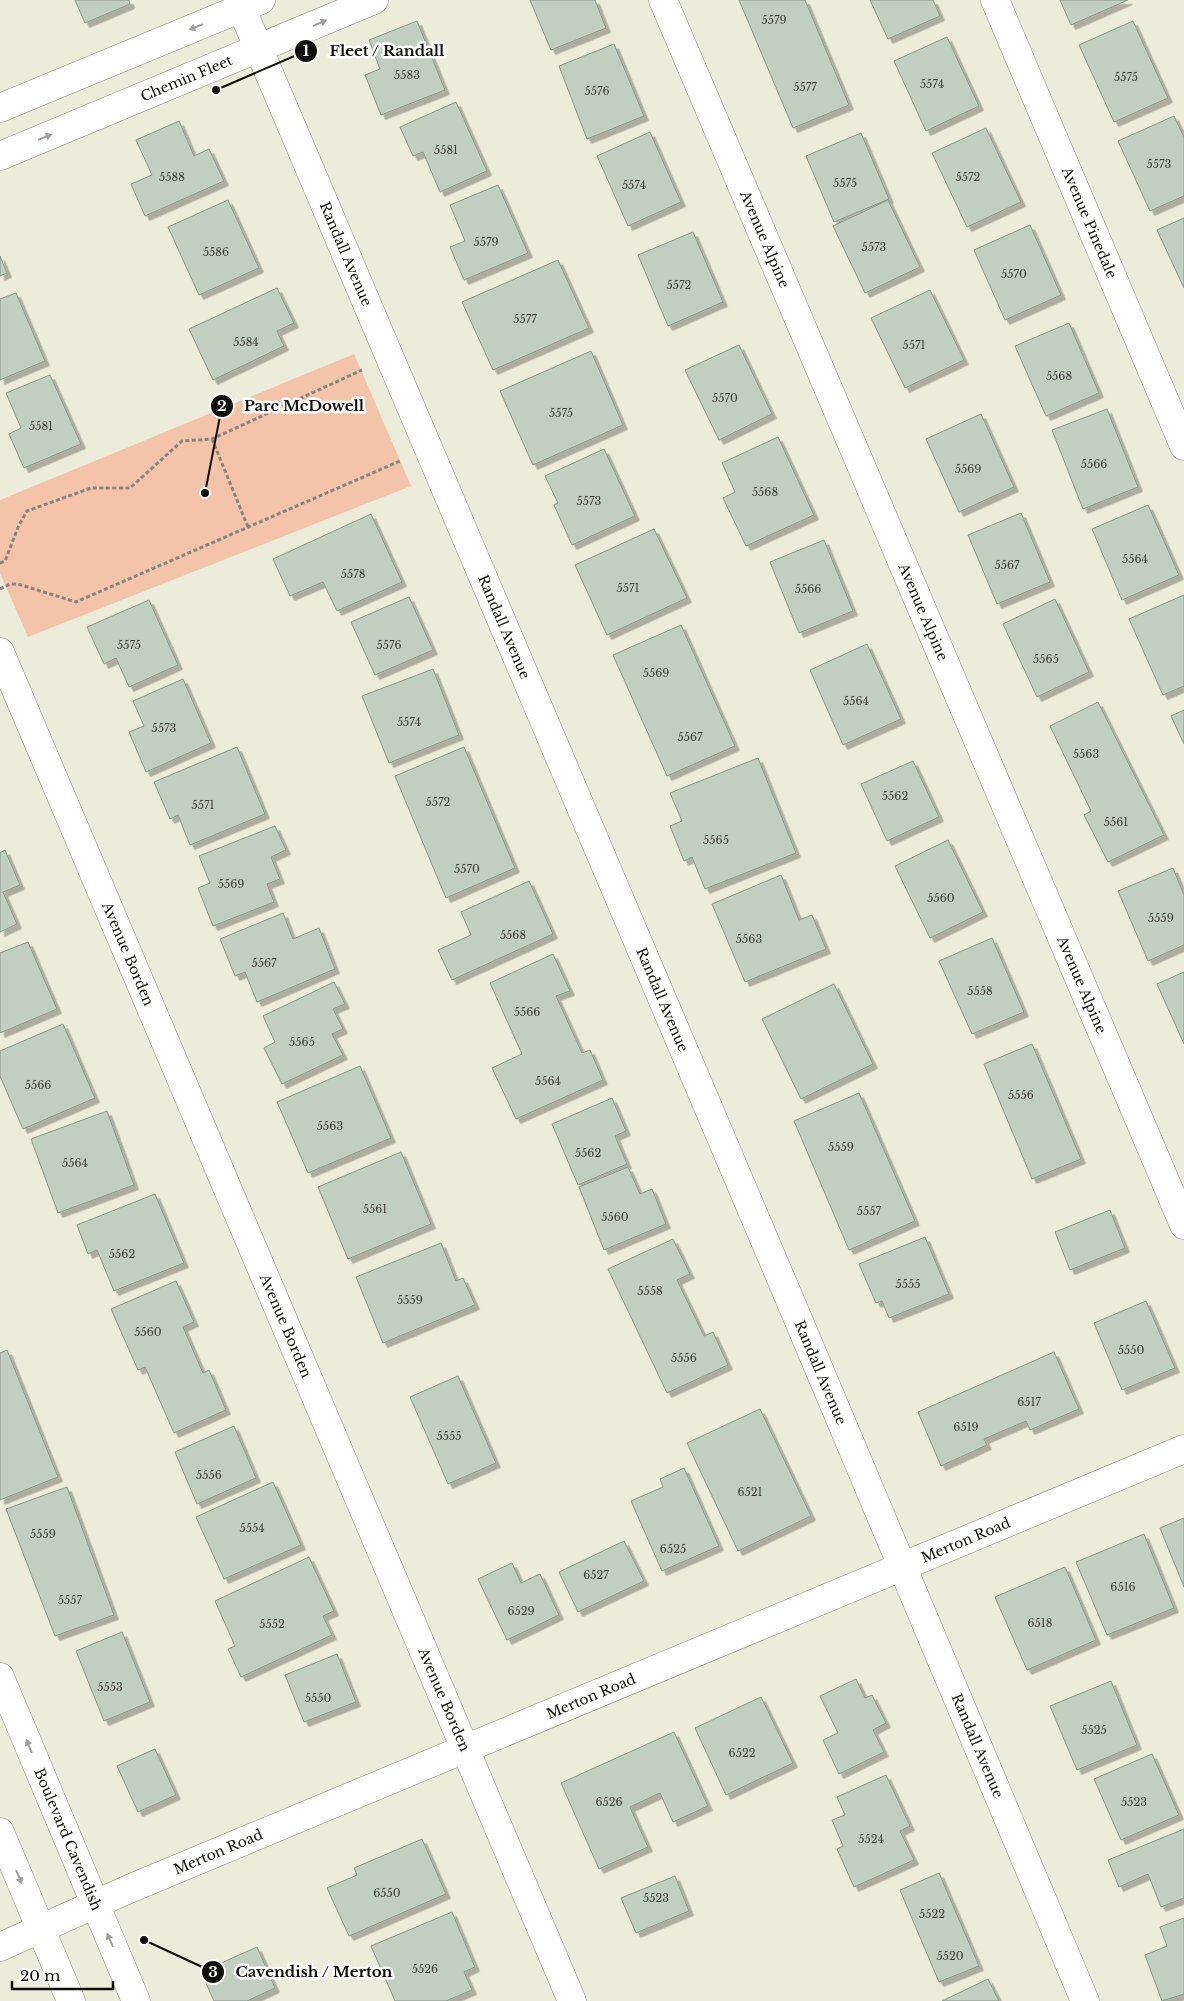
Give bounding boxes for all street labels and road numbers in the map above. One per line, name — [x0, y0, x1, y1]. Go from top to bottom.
street label: Chemin Fleet — [138, 51, 236, 105]
street label: Avenue Pinedale — [1057, 163, 1121, 281]
street label: Avenue Alpine — [736, 187, 793, 291]
street label: Randall Avenue — [316, 199, 376, 309]
street label: Avenue Alpine — [894, 560, 952, 663]
street label: Randall Avenue — [474, 572, 534, 682]
street label: Avenue Borden — [98, 898, 158, 1009]
street label: Avenue Alpine — [1053, 932, 1110, 1036]
street label: Randall Avenue — [632, 945, 693, 1055]
street label: Avenue Borden — [255, 1270, 316, 1381]
street label: Randall Avenue — [791, 1318, 850, 1427]
street label: Merton Road — [918, 1513, 1014, 1567]
street label: Avenue Borden — [414, 1644, 474, 1755]
street label: Merton Road — [544, 1670, 639, 1723]
street label: Randall Avenue — [948, 1691, 1008, 1801]
street label: Boulevard Cavendish — [30, 1765, 106, 1914]
street label: Merton Road — [171, 1825, 266, 1878]

